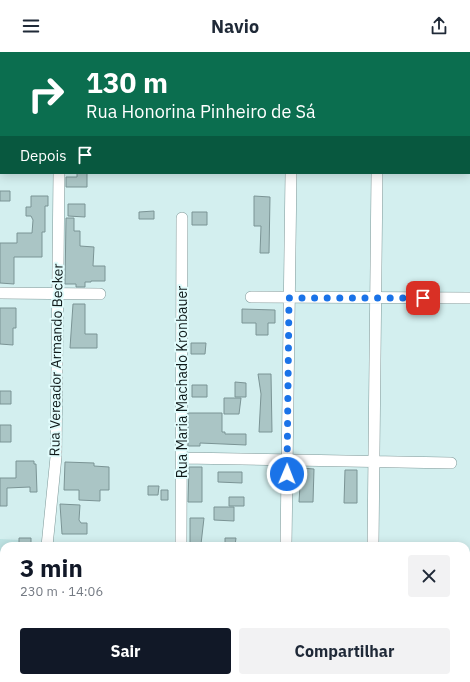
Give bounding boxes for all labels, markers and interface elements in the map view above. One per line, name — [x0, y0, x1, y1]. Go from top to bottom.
icon: menu — [20, 15, 42, 37]
text: Navio — [211, 15, 259, 38]
icon: share — [428, 15, 450, 37]
text: 130 m — [86, 64, 168, 101]
icon: right — [20, 68, 72, 120]
text: Rua Honorina Pinheiro de Sá — [86, 100, 316, 123]
icon: arrive — [74, 144, 96, 166]
text: Depois — [20, 146, 66, 165]
street label: Rua Vereador Armando Becker — [45, 263, 67, 457]
pin — [406, 281, 440, 315]
street label: Rua Maria Machado Kronbauer — [173, 286, 191, 478]
icon: arrive — [412, 287, 434, 309]
position arrow — [266, 453, 308, 495]
text: 3 min — [20, 552, 83, 584]
button: close — [408, 555, 450, 597]
text: 230 m · 14:06 — [20, 583, 103, 600]
button: Sair — [20, 628, 231, 674]
button: Compartilhar — [239, 628, 450, 674]

